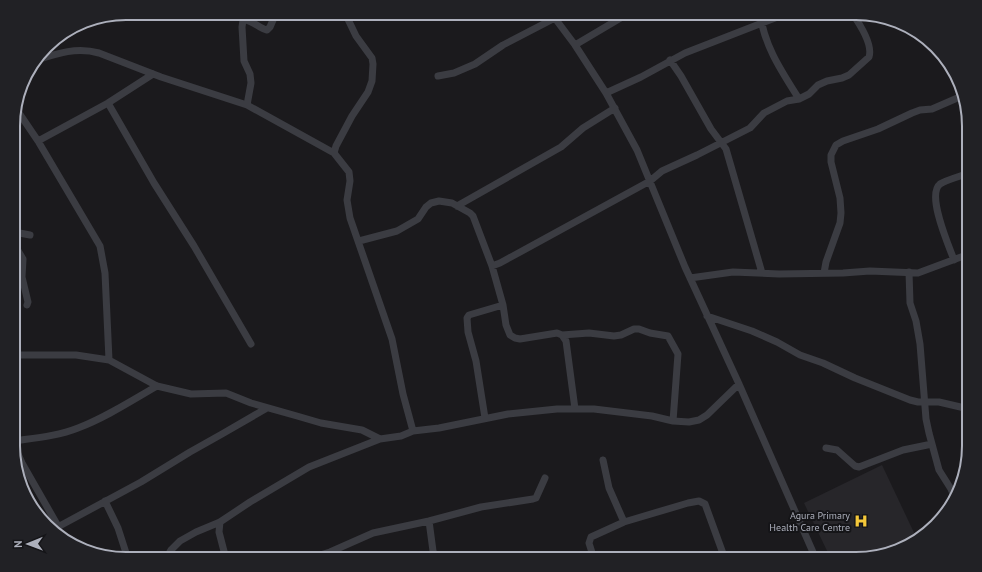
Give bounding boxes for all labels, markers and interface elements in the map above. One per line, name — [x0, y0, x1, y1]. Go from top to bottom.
place label: Agura Primary Health Care Centre — [769, 509, 850, 534]
hospital icon: Agura Primary Health Care Centre — [853, 513, 869, 529]
north arrow — [8, 524, 48, 564]
text: N — [11, 540, 25, 548]

